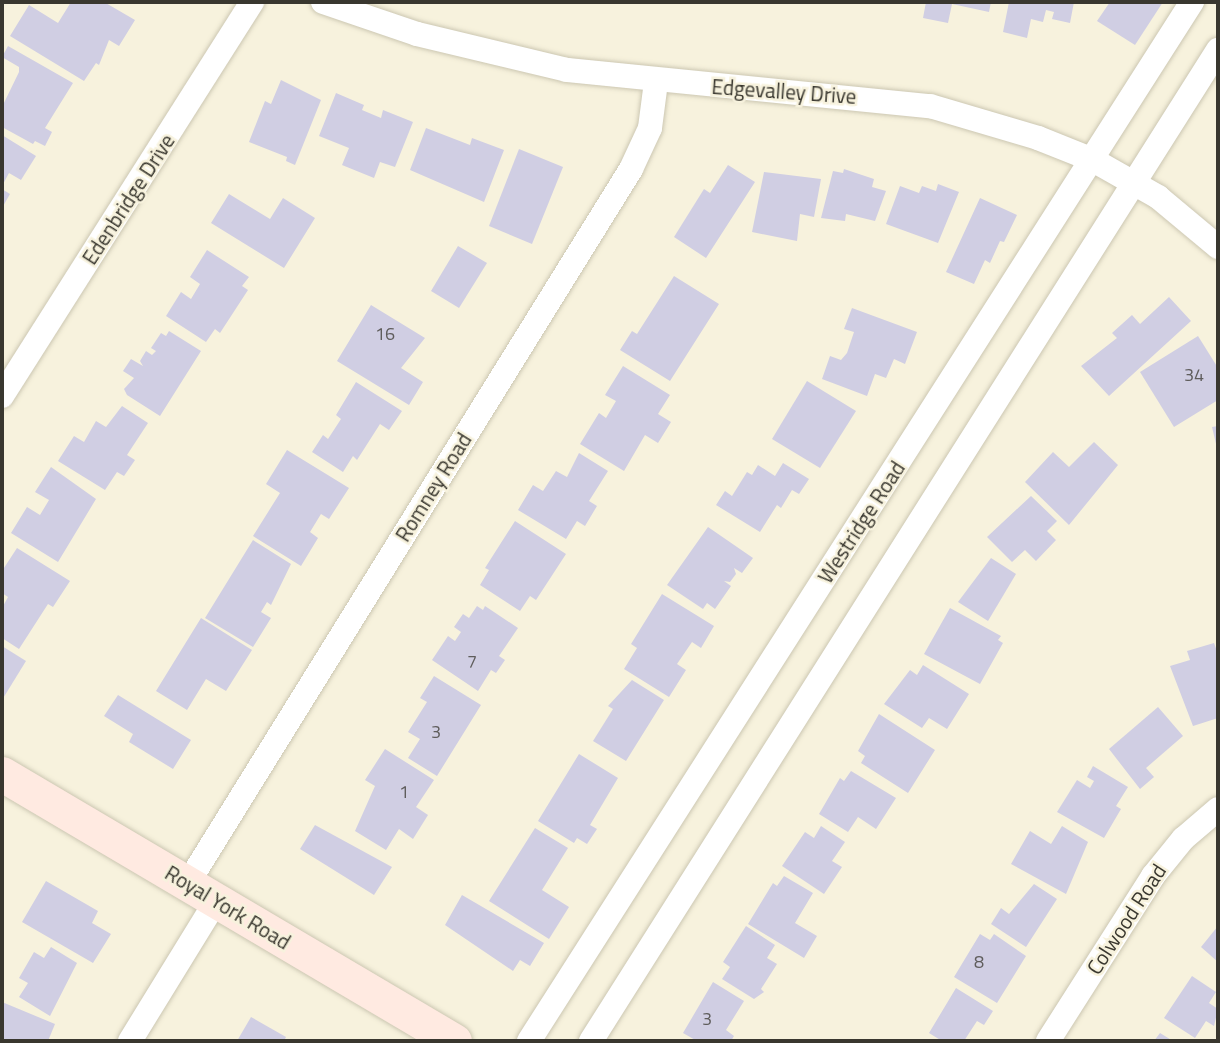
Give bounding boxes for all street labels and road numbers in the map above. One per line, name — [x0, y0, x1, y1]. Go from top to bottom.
street label: Edgevalley Drive — [711, 73, 857, 109]
street label: Edenbridge Drive — [76, 129, 180, 269]
street label: Romney Road — [390, 428, 476, 546]
street label: Westridge Road — [812, 456, 910, 588]
street label: Colwood Road — [1081, 859, 1171, 979]
street label: Royal York Road — [161, 860, 295, 954]

